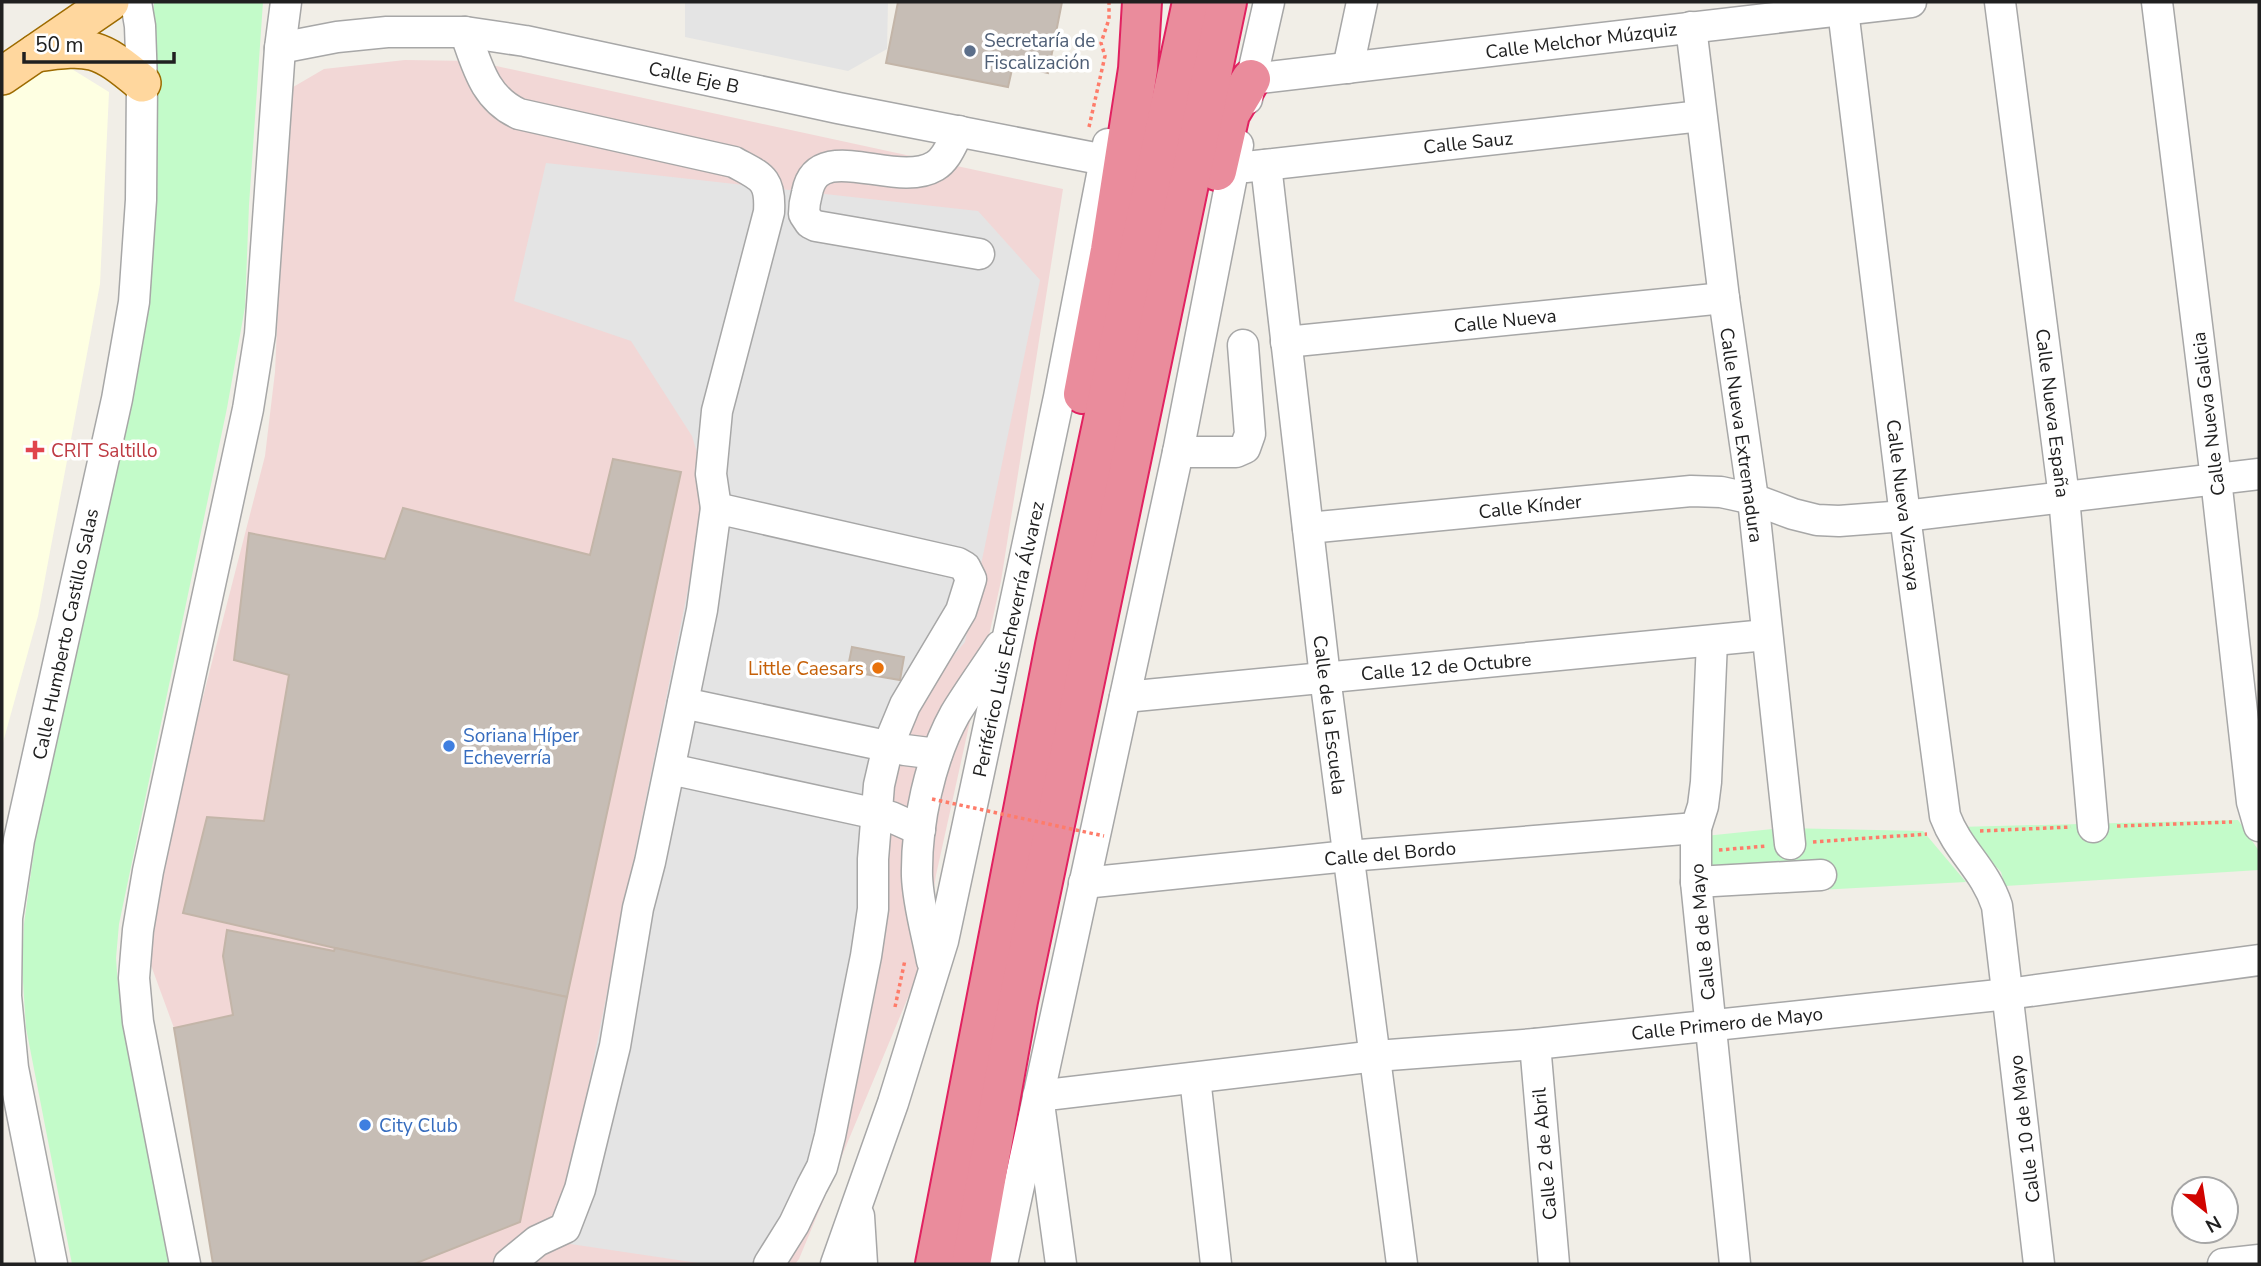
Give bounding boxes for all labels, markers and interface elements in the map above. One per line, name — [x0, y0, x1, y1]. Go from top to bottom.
street label: Calle Melchor Múzquiz — [1484, 16, 1679, 66]
scale bar — [24, 21, 175, 65]
place label: Secretaría de Fiscalización — [984, 28, 1095, 76]
text: 50 m — [35, 31, 84, 59]
marker: Secretaría de Fiscalización — [962, 43, 978, 59]
street label: Calle Eje B — [646, 56, 742, 100]
street label: Calle Sauz — [1422, 125, 1514, 161]
street label: Calle Nueva — [1452, 303, 1558, 339]
street label: Calle Nueva Extremadura — [1713, 326, 1769, 545]
street label: Calle Nueva España — [2029, 327, 2075, 499]
street label: Calle Nueva Galicia — [2186, 330, 2232, 497]
street label: Calle Nueva Vizcaya — [1880, 418, 1926, 592]
place label: CRIT Saltillo — [51, 438, 158, 464]
marker: CRIT Saltillo — [25, 440, 45, 460]
street label: Calle Kínder — [1477, 489, 1583, 525]
street label: Periférico Luis Echeverría Álvarez — [967, 499, 1051, 780]
street label: Calle Humberto Castillo Salas — [27, 506, 105, 762]
street label: Calle de la Escuela — [1306, 634, 1352, 796]
street label: Calle 12 de Octubre — [1360, 647, 1532, 687]
place label: Little Caesars — [748, 656, 864, 682]
marker: Little Caesars — [870, 660, 886, 676]
place label: Soriana Híper Echeverría — [463, 723, 579, 771]
marker: Soriana Híper Echeverría — [441, 738, 457, 754]
street label: Calle del Bordo — [1323, 835, 1457, 873]
street label: Calle 8 de Mayo — [1684, 862, 1722, 1002]
street label: Calle Primero de Mayo — [1630, 1001, 1824, 1047]
street label: Calle 10 de Mayo — [2003, 1053, 2047, 1204]
street label: Calle 2 de Abril — [1526, 1086, 1564, 1221]
place label: City Club — [379, 1113, 458, 1139]
marker: City Club — [357, 1117, 373, 1133]
north arrow — [2170, 1175, 2240, 1245]
text: N — [2200, 1209, 2226, 1239]

